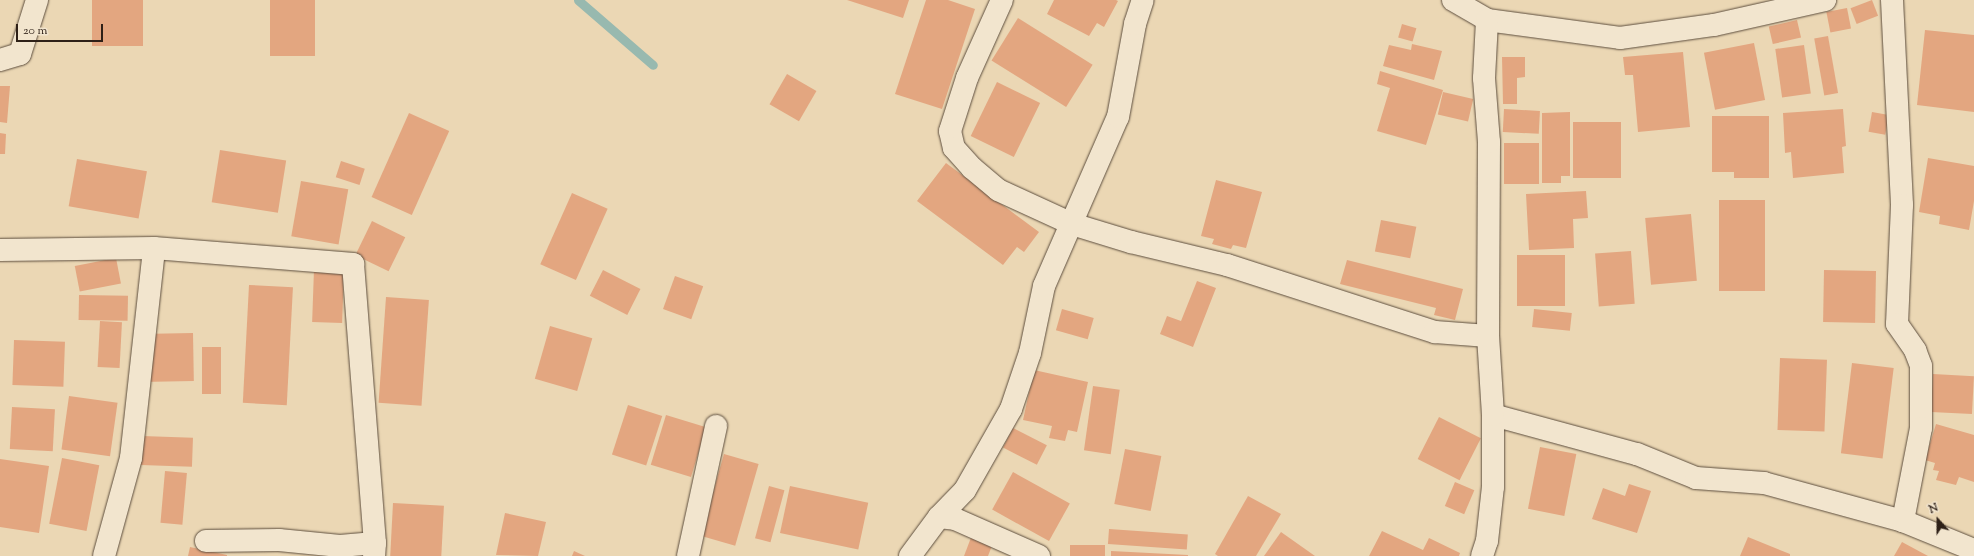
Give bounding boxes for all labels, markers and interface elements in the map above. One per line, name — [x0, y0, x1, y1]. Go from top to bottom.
scale bar — [18, 16, 105, 42]
text: 20 m — [23, 22, 47, 40]
north arrow — [1918, 500, 1958, 540]
text: N — [1927, 500, 1941, 518]

